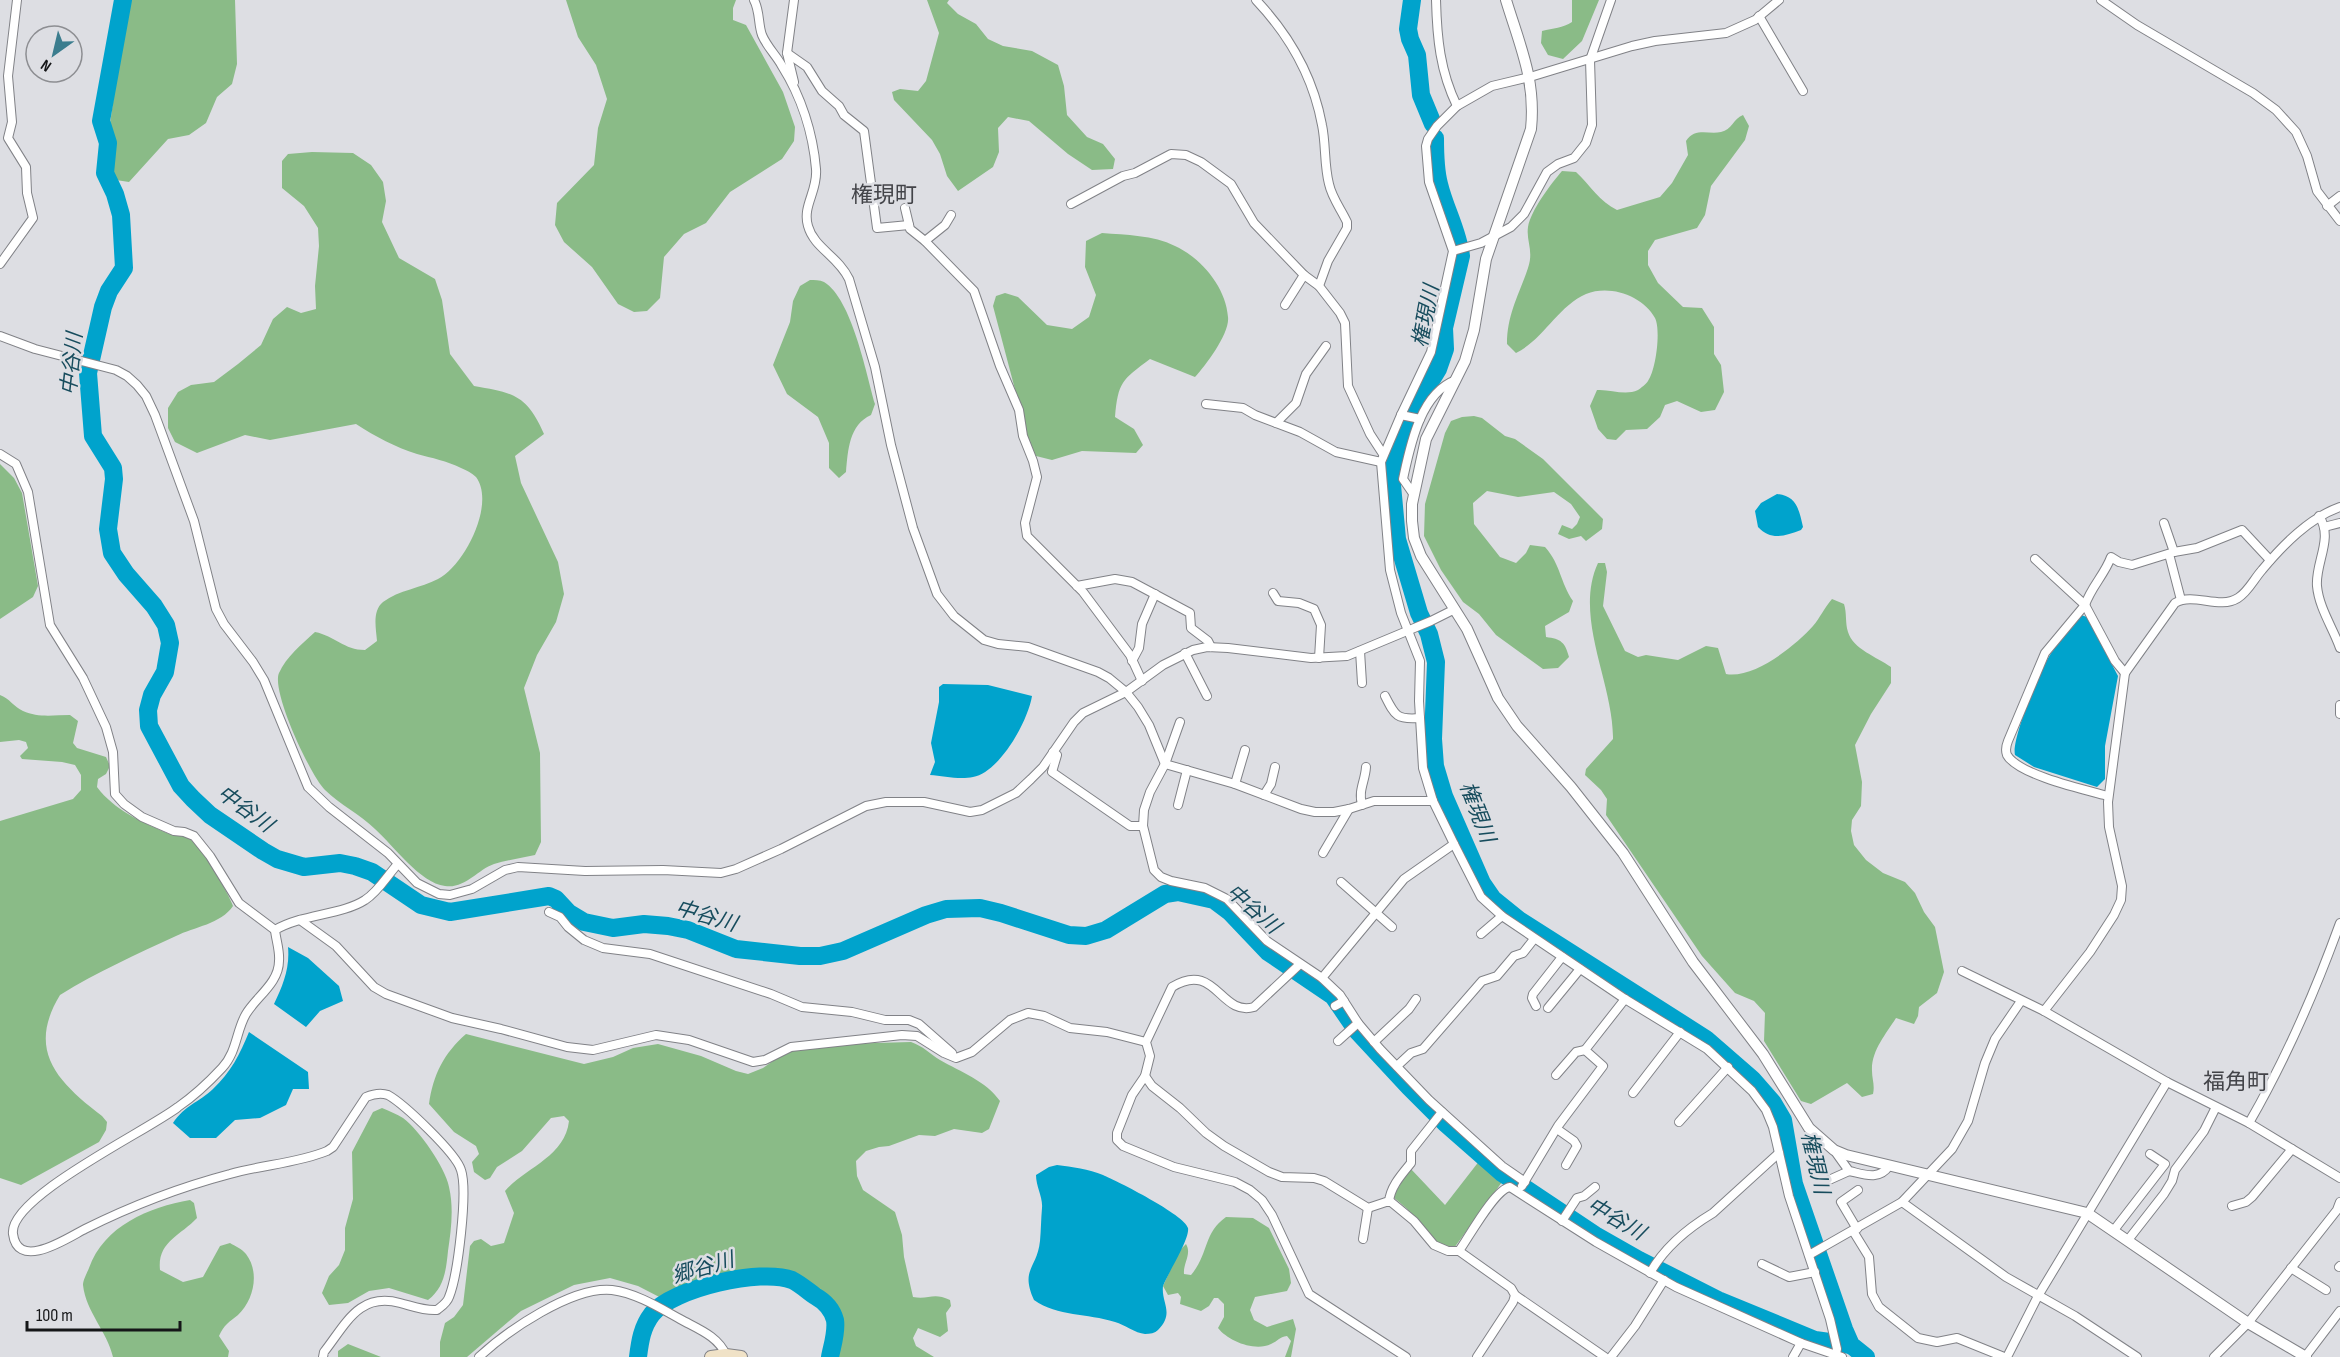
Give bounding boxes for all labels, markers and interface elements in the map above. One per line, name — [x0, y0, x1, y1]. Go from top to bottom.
north arrow — [24, 24, 84, 84]
text: N — [38, 55, 55, 75]
district label: 権現町 — [851, 182, 917, 209]
water label: 権現川 — [1408, 281, 1445, 349]
water label: 中谷川 — [56, 329, 88, 397]
water label: 権現川 — [1454, 778, 1501, 848]
water label: 中谷川 — [212, 780, 279, 839]
water label: 中谷川 — [1221, 879, 1286, 940]
water label: 中谷川 — [672, 895, 742, 937]
district label: 福角町 — [2203, 1069, 2269, 1096]
water label: 権現川 — [1796, 1129, 1835, 1198]
water label: 中谷川 — [1582, 1192, 1651, 1247]
water label: 郷谷川 — [669, 1247, 739, 1289]
scale bar — [27, 1294, 180, 1332]
text: 100 m — [36, 1305, 73, 1326]

